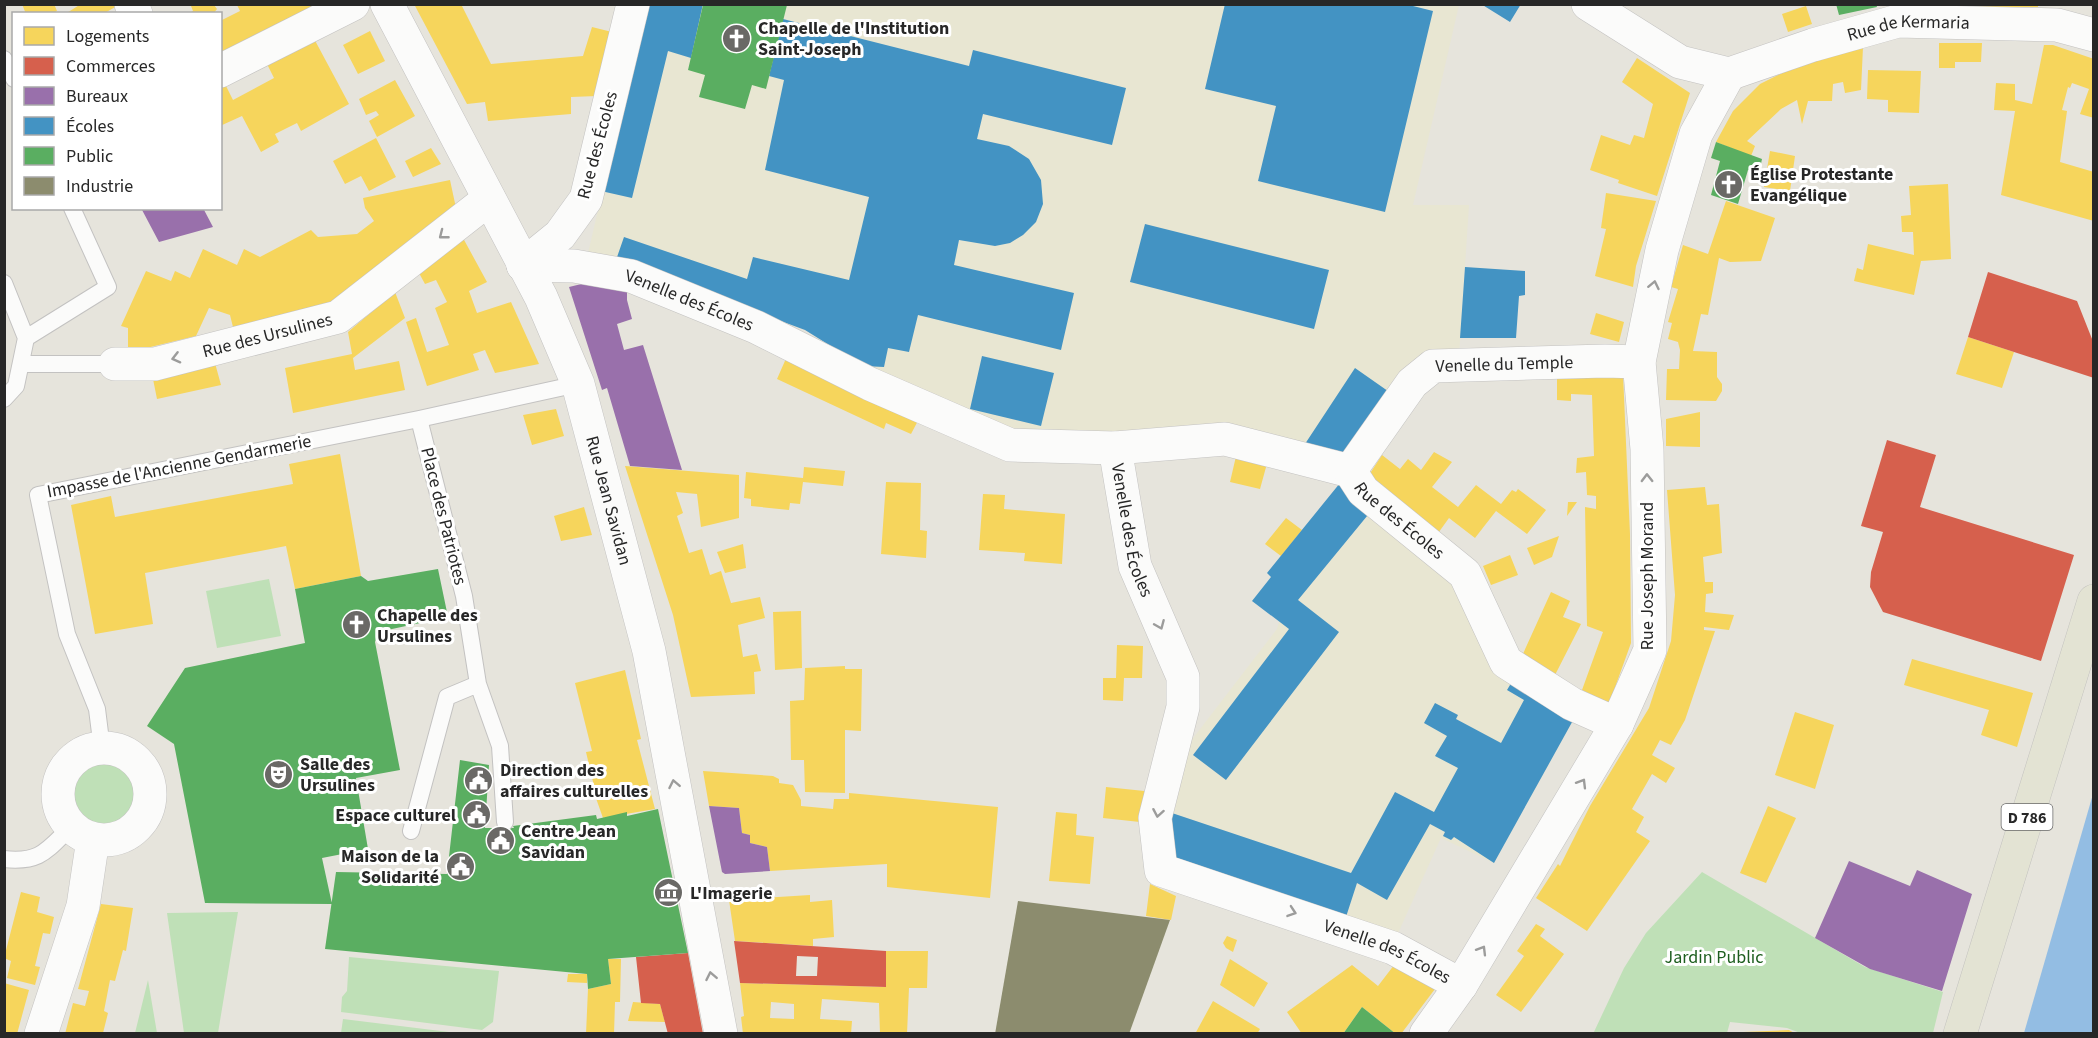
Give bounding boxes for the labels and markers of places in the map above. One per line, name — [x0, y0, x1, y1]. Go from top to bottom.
place label: Chapelle de l'Institution Saint-Joseph — [758, 16, 949, 62]
church icon: Chapelle de l'Institution Saint-Joseph — [721, 22, 753, 54]
place label: Église Protestante Evangélique — [1750, 162, 1893, 208]
church icon: Église Protestante Evangélique — [1713, 168, 1745, 200]
place label: Chapelle des Ursulines — [377, 603, 478, 649]
church icon: Chapelle des Ursulines — [340, 609, 372, 641]
place label: Salle des Ursulines — [300, 752, 375, 798]
theatre icon: Salle des Ursulines — [263, 758, 295, 790]
place label: Direction des affaires culturelles — [500, 758, 648, 804]
public building icon: Direction des affaires culturelles — [463, 764, 495, 796]
public building icon: Espace culturel — [461, 799, 493, 831]
place label: Espace culturel — [335, 803, 456, 828]
place label: Centre Jean Savidan — [521, 819, 616, 865]
public building icon: Centre Jean Savidan — [484, 825, 516, 857]
place label: Maison de la Solidarité — [341, 844, 439, 890]
public building icon: Maison de la Solidarité — [444, 850, 476, 882]
museum icon: L'Imagerie — [653, 877, 685, 909]
place label: L'Imagerie — [690, 881, 773, 906]

